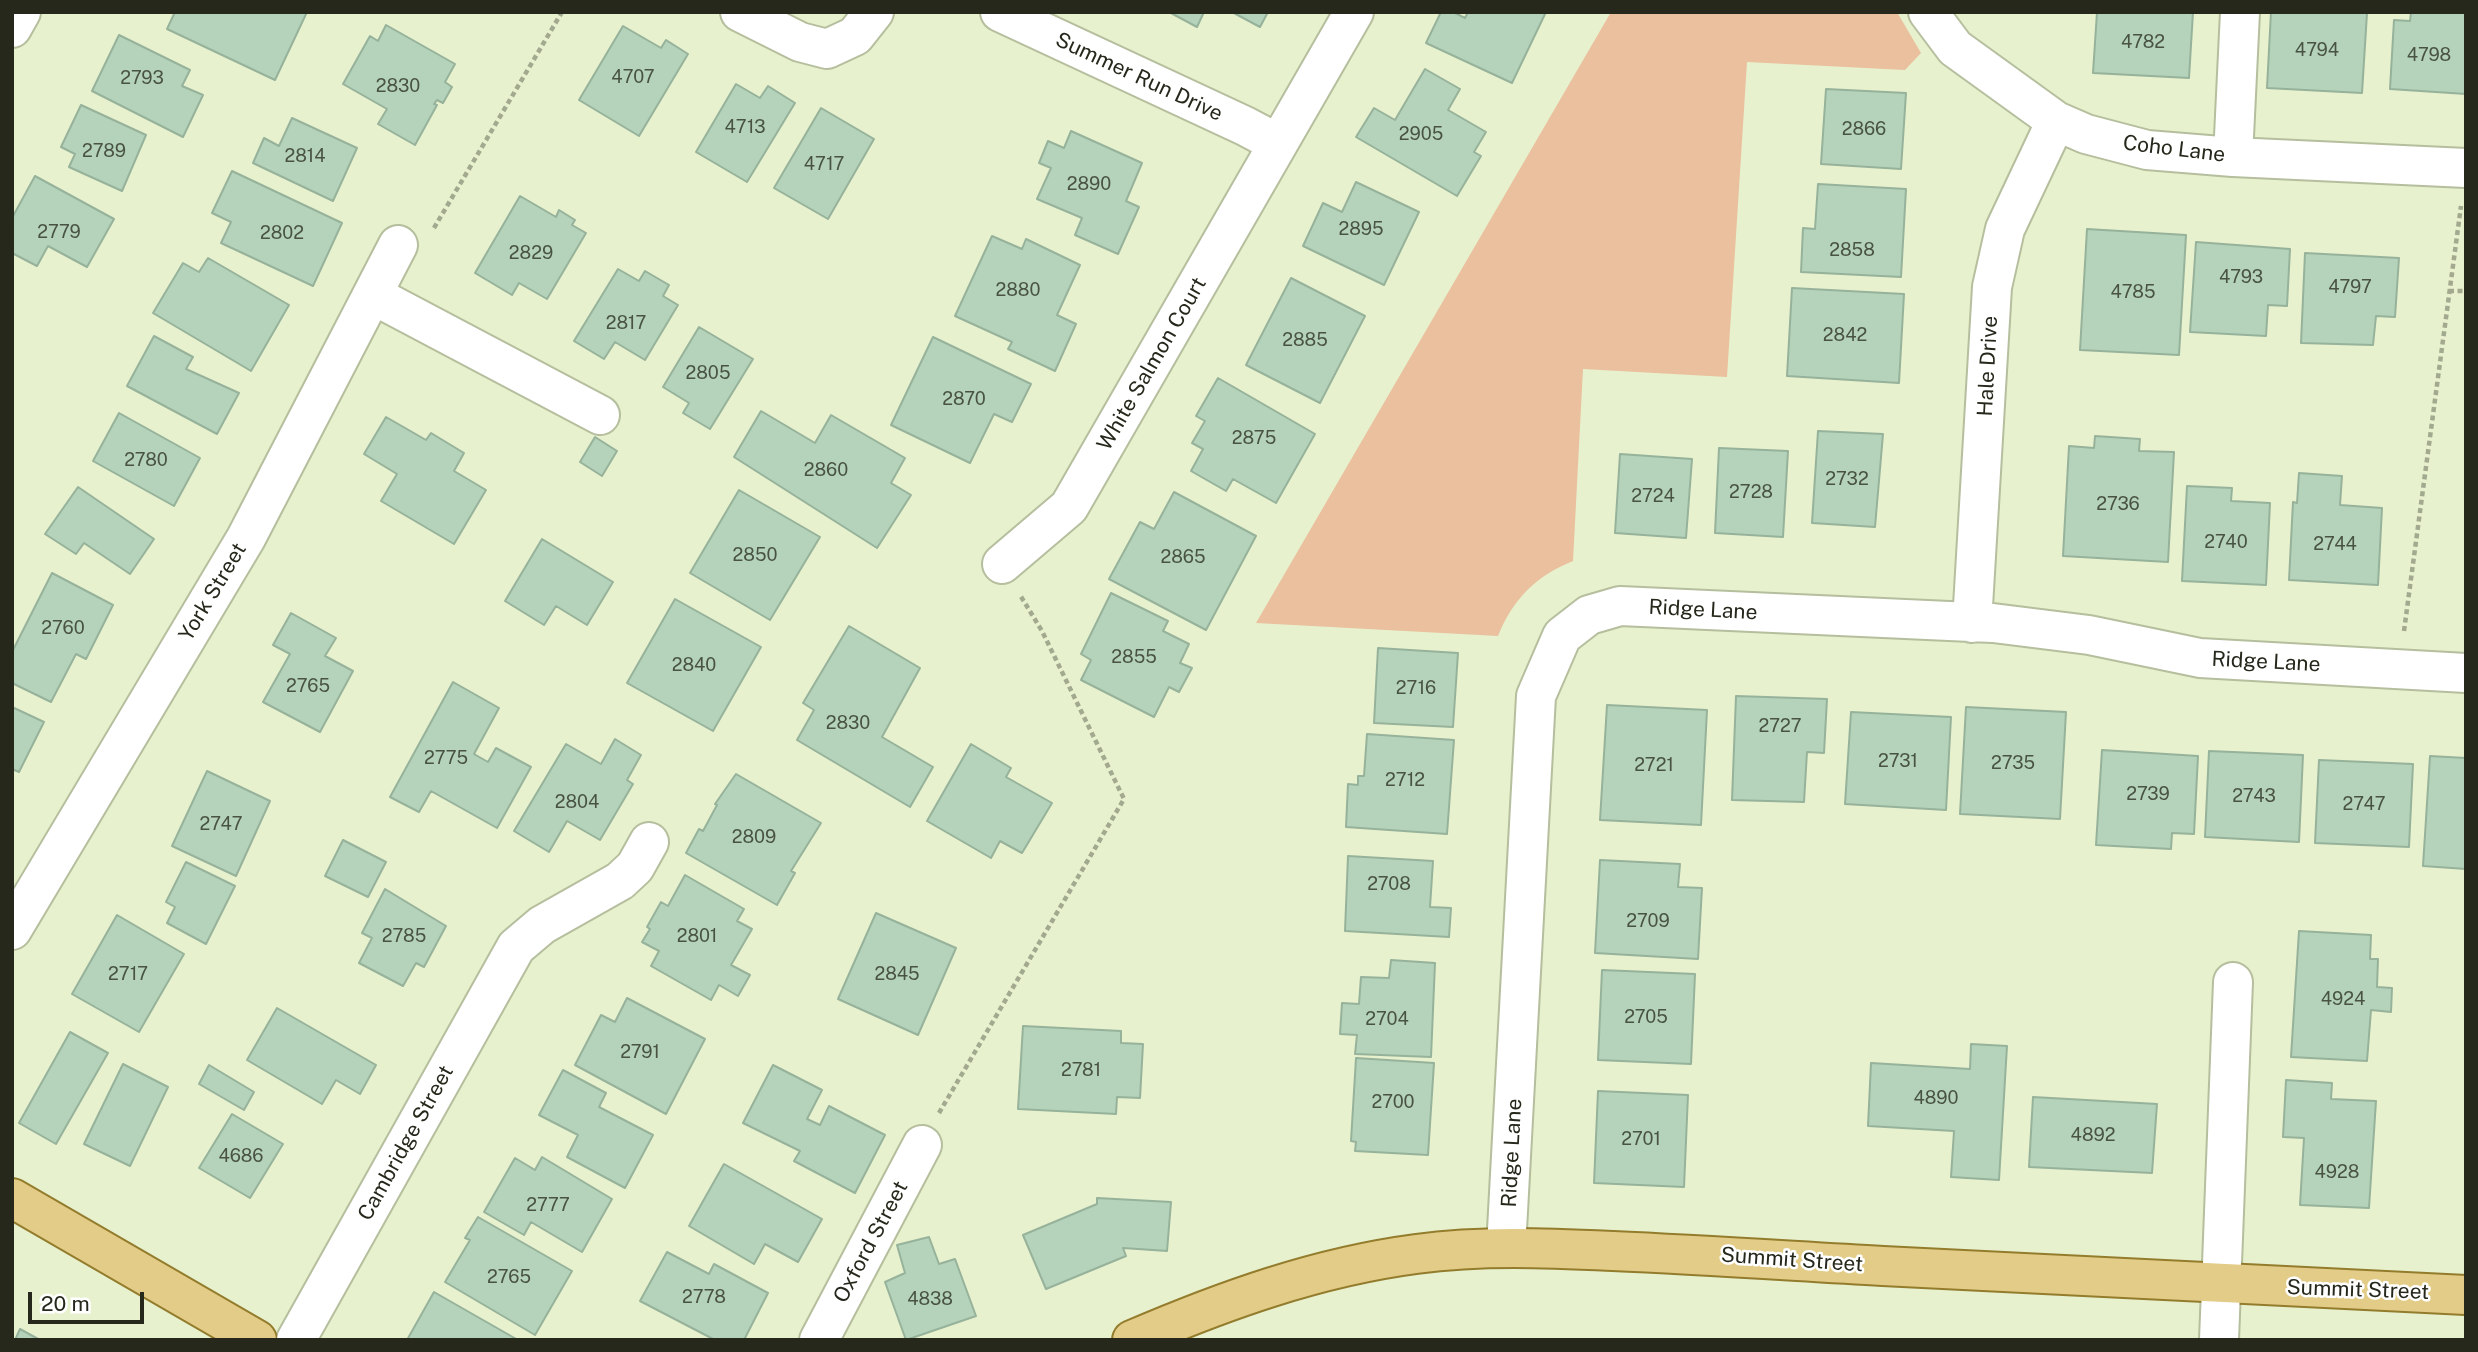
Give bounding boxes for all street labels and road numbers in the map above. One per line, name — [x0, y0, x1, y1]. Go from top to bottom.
street label: Summer Run Drive — [1051, 27, 1227, 127]
street label: Coho Lane — [2121, 130, 2227, 168]
street label: White Salmon Court — [1092, 273, 1212, 455]
street label: Hale Drive — [1973, 315, 2003, 417]
street label: York Street — [174, 538, 252, 646]
street label: Ridge Lane — [1648, 595, 1758, 625]
street label: Ridge Lane — [2211, 647, 2321, 677]
street label: Cambridge Street — [353, 1061, 459, 1225]
street label: Ridge Lane — [1497, 1098, 1527, 1208]
street label: Oxford Street — [828, 1177, 914, 1307]
street label: Summit Street — [1720, 1242, 1864, 1278]
street label: Summit Street — [2286, 1275, 2430, 1305]

